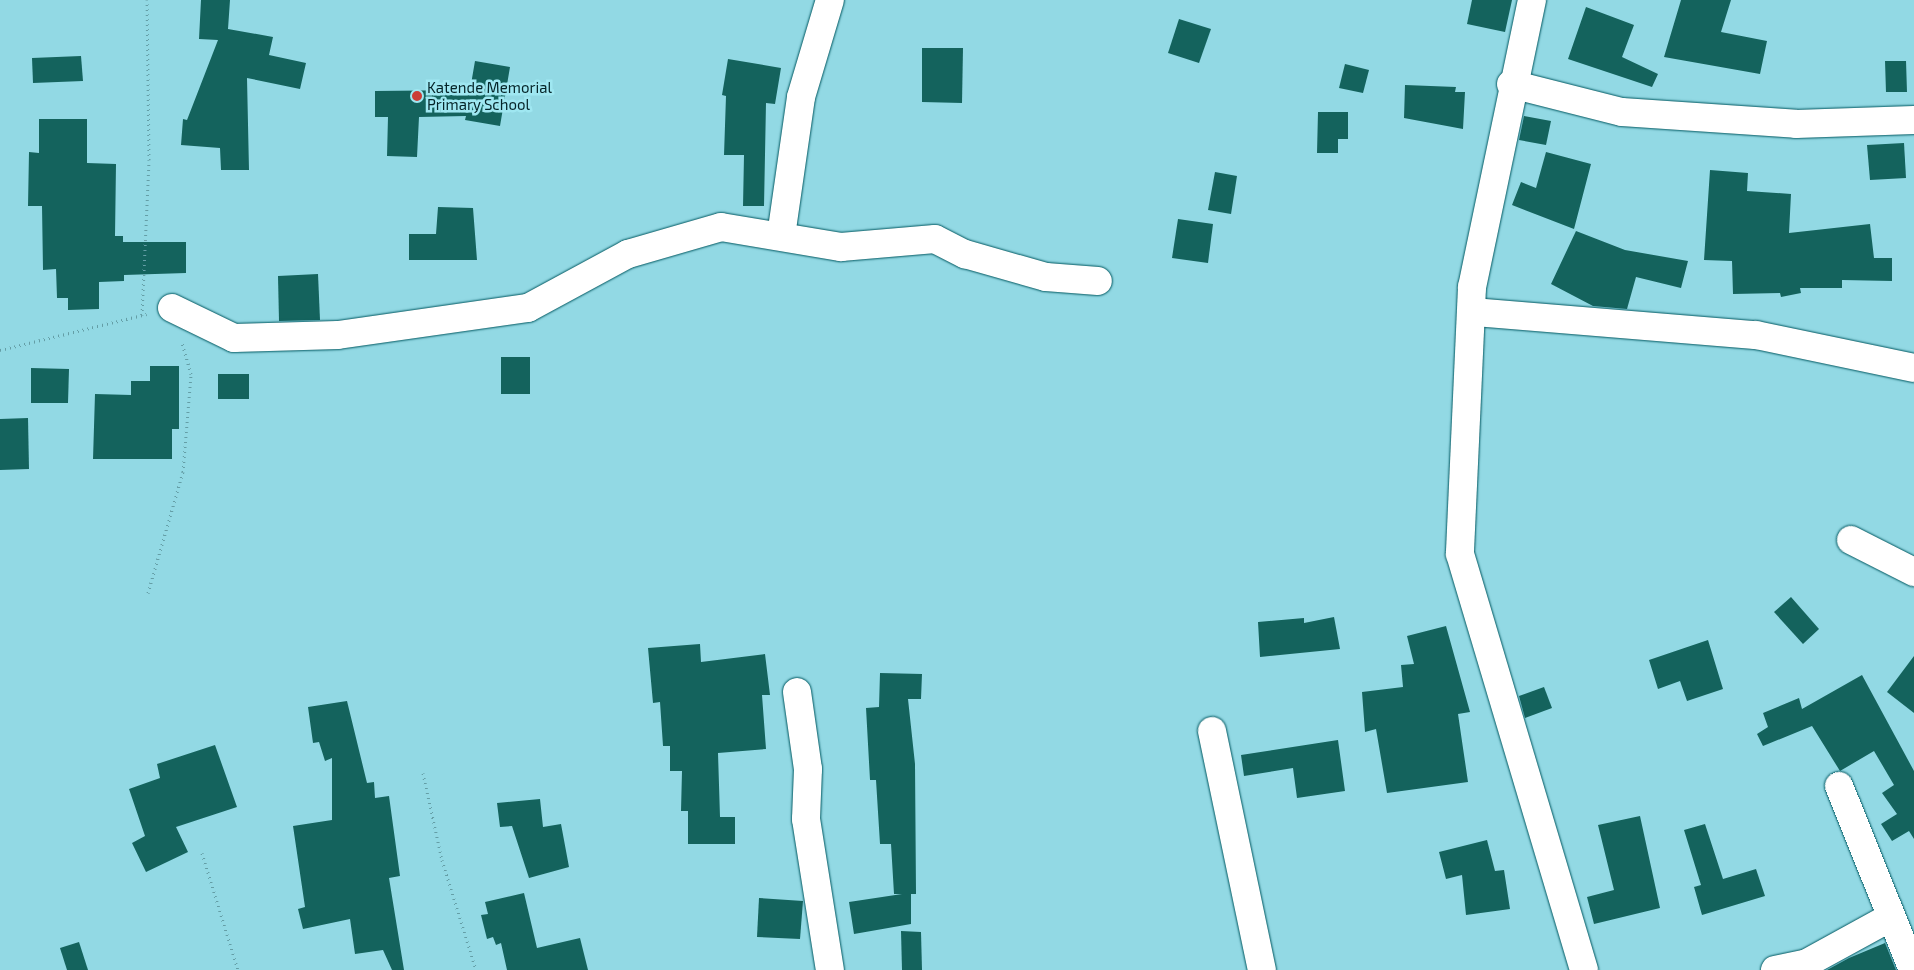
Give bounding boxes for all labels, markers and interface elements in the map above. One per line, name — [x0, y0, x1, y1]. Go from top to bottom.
place label: Katende Memorial Primary School — [427, 78, 552, 113]
marker: Katende Memorial Primary School — [411, 90, 423, 102]

